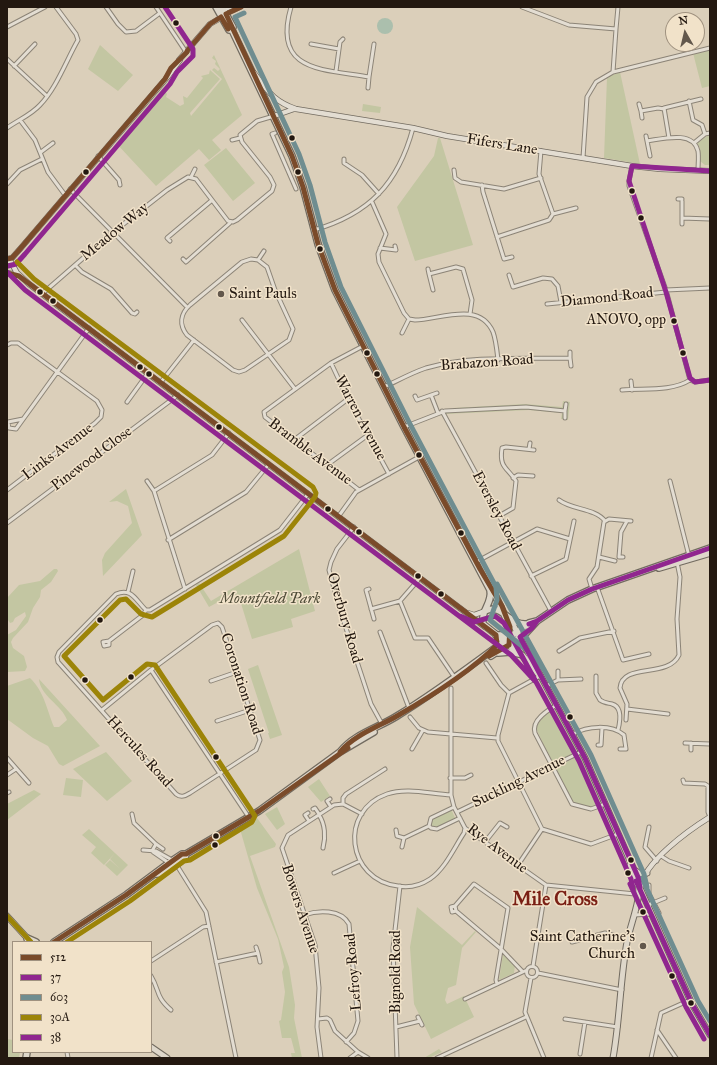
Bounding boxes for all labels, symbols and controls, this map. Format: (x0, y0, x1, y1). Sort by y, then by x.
north arrow (665, 12, 705, 52)
text: N (678, 14, 689, 28)
unlabelled marker (171, 18, 181, 28)
street label: Fifers Lane (465, 131, 539, 159)
unlabelled marker (287, 133, 297, 143)
unlabelled marker (81, 167, 91, 177)
unlabelled marker (293, 167, 303, 177)
unlabelled marker (627, 186, 637, 196)
street label: Meadow Way (77, 199, 153, 265)
unlabelled marker (636, 213, 646, 223)
unlabelled marker (315, 244, 325, 254)
street label: Diamond Road (560, 284, 654, 312)
place label: Saint Pauls (229, 285, 297, 303)
unlabelled marker (35, 287, 45, 297)
marker: Saint Pauls (216, 289, 226, 299)
unlabelled marker (48, 296, 58, 306)
place label: ANOVO, opp (587, 313, 666, 329)
marker: ANOVO, opp (669, 316, 679, 326)
unlabelled marker (362, 348, 372, 358)
unlabelled marker (678, 348, 688, 358)
street label: Brabazon Road (440, 351, 534, 375)
unlabelled marker (135, 362, 145, 372)
unlabelled marker (144, 369, 154, 379)
unlabelled marker (372, 369, 382, 379)
street label: Warren Avenue (330, 372, 390, 464)
street label: Bramble Avenue (265, 415, 355, 489)
street label: Links Avenue (19, 420, 97, 484)
unlabelled marker (214, 422, 224, 432)
street label: Pinewood Close (48, 423, 136, 495)
unlabelled marker (414, 450, 424, 460)
street label: Eversley Road (468, 468, 524, 554)
unlabelled marker (323, 504, 333, 514)
unlabelled marker (354, 527, 364, 537)
unlabelled marker (456, 528, 466, 538)
street label: Overbury Road (322, 571, 366, 665)
unlabelled marker (413, 571, 423, 581)
unlabelled marker (436, 589, 446, 599)
park label: Mountfield Park (220, 590, 320, 608)
unlabelled marker (95, 615, 105, 625)
street label: Coronation Road (216, 631, 266, 737)
unlabelled marker (126, 672, 136, 682)
unlabelled marker (80, 675, 90, 685)
unlabelled marker (565, 712, 575, 722)
street label: Hercules Road (102, 713, 176, 791)
unlabelled marker (211, 752, 221, 762)
street label: Suckling Avenue (469, 752, 569, 812)
street label: Rye Avenue (463, 820, 531, 878)
unlabelled marker (211, 831, 221, 841)
unlabelled marker (210, 840, 220, 850)
unlabelled marker (626, 855, 636, 865)
street label: Bowers Avenue (277, 862, 323, 956)
unlabelled marker (623, 868, 633, 878)
district label: Mile Cross (512, 889, 598, 911)
unlabelled marker (638, 907, 648, 917)
place label: Saint Catherine's Church (530, 928, 635, 963)
street label: Bignold Road (387, 930, 405, 1014)
street label: Lefroy Road (342, 933, 366, 1011)
legend (12, 941, 152, 1053)
marker: Saint Catherine's Church (638, 941, 648, 951)
text: 512 (50, 950, 66, 964)
text: 37 (50, 970, 61, 984)
unlabelled marker (667, 971, 677, 981)
text: 603 (50, 990, 68, 1004)
unlabelled marker (686, 998, 696, 1008)
text: 30A (50, 1010, 70, 1024)
text: 38 (50, 1030, 61, 1044)

